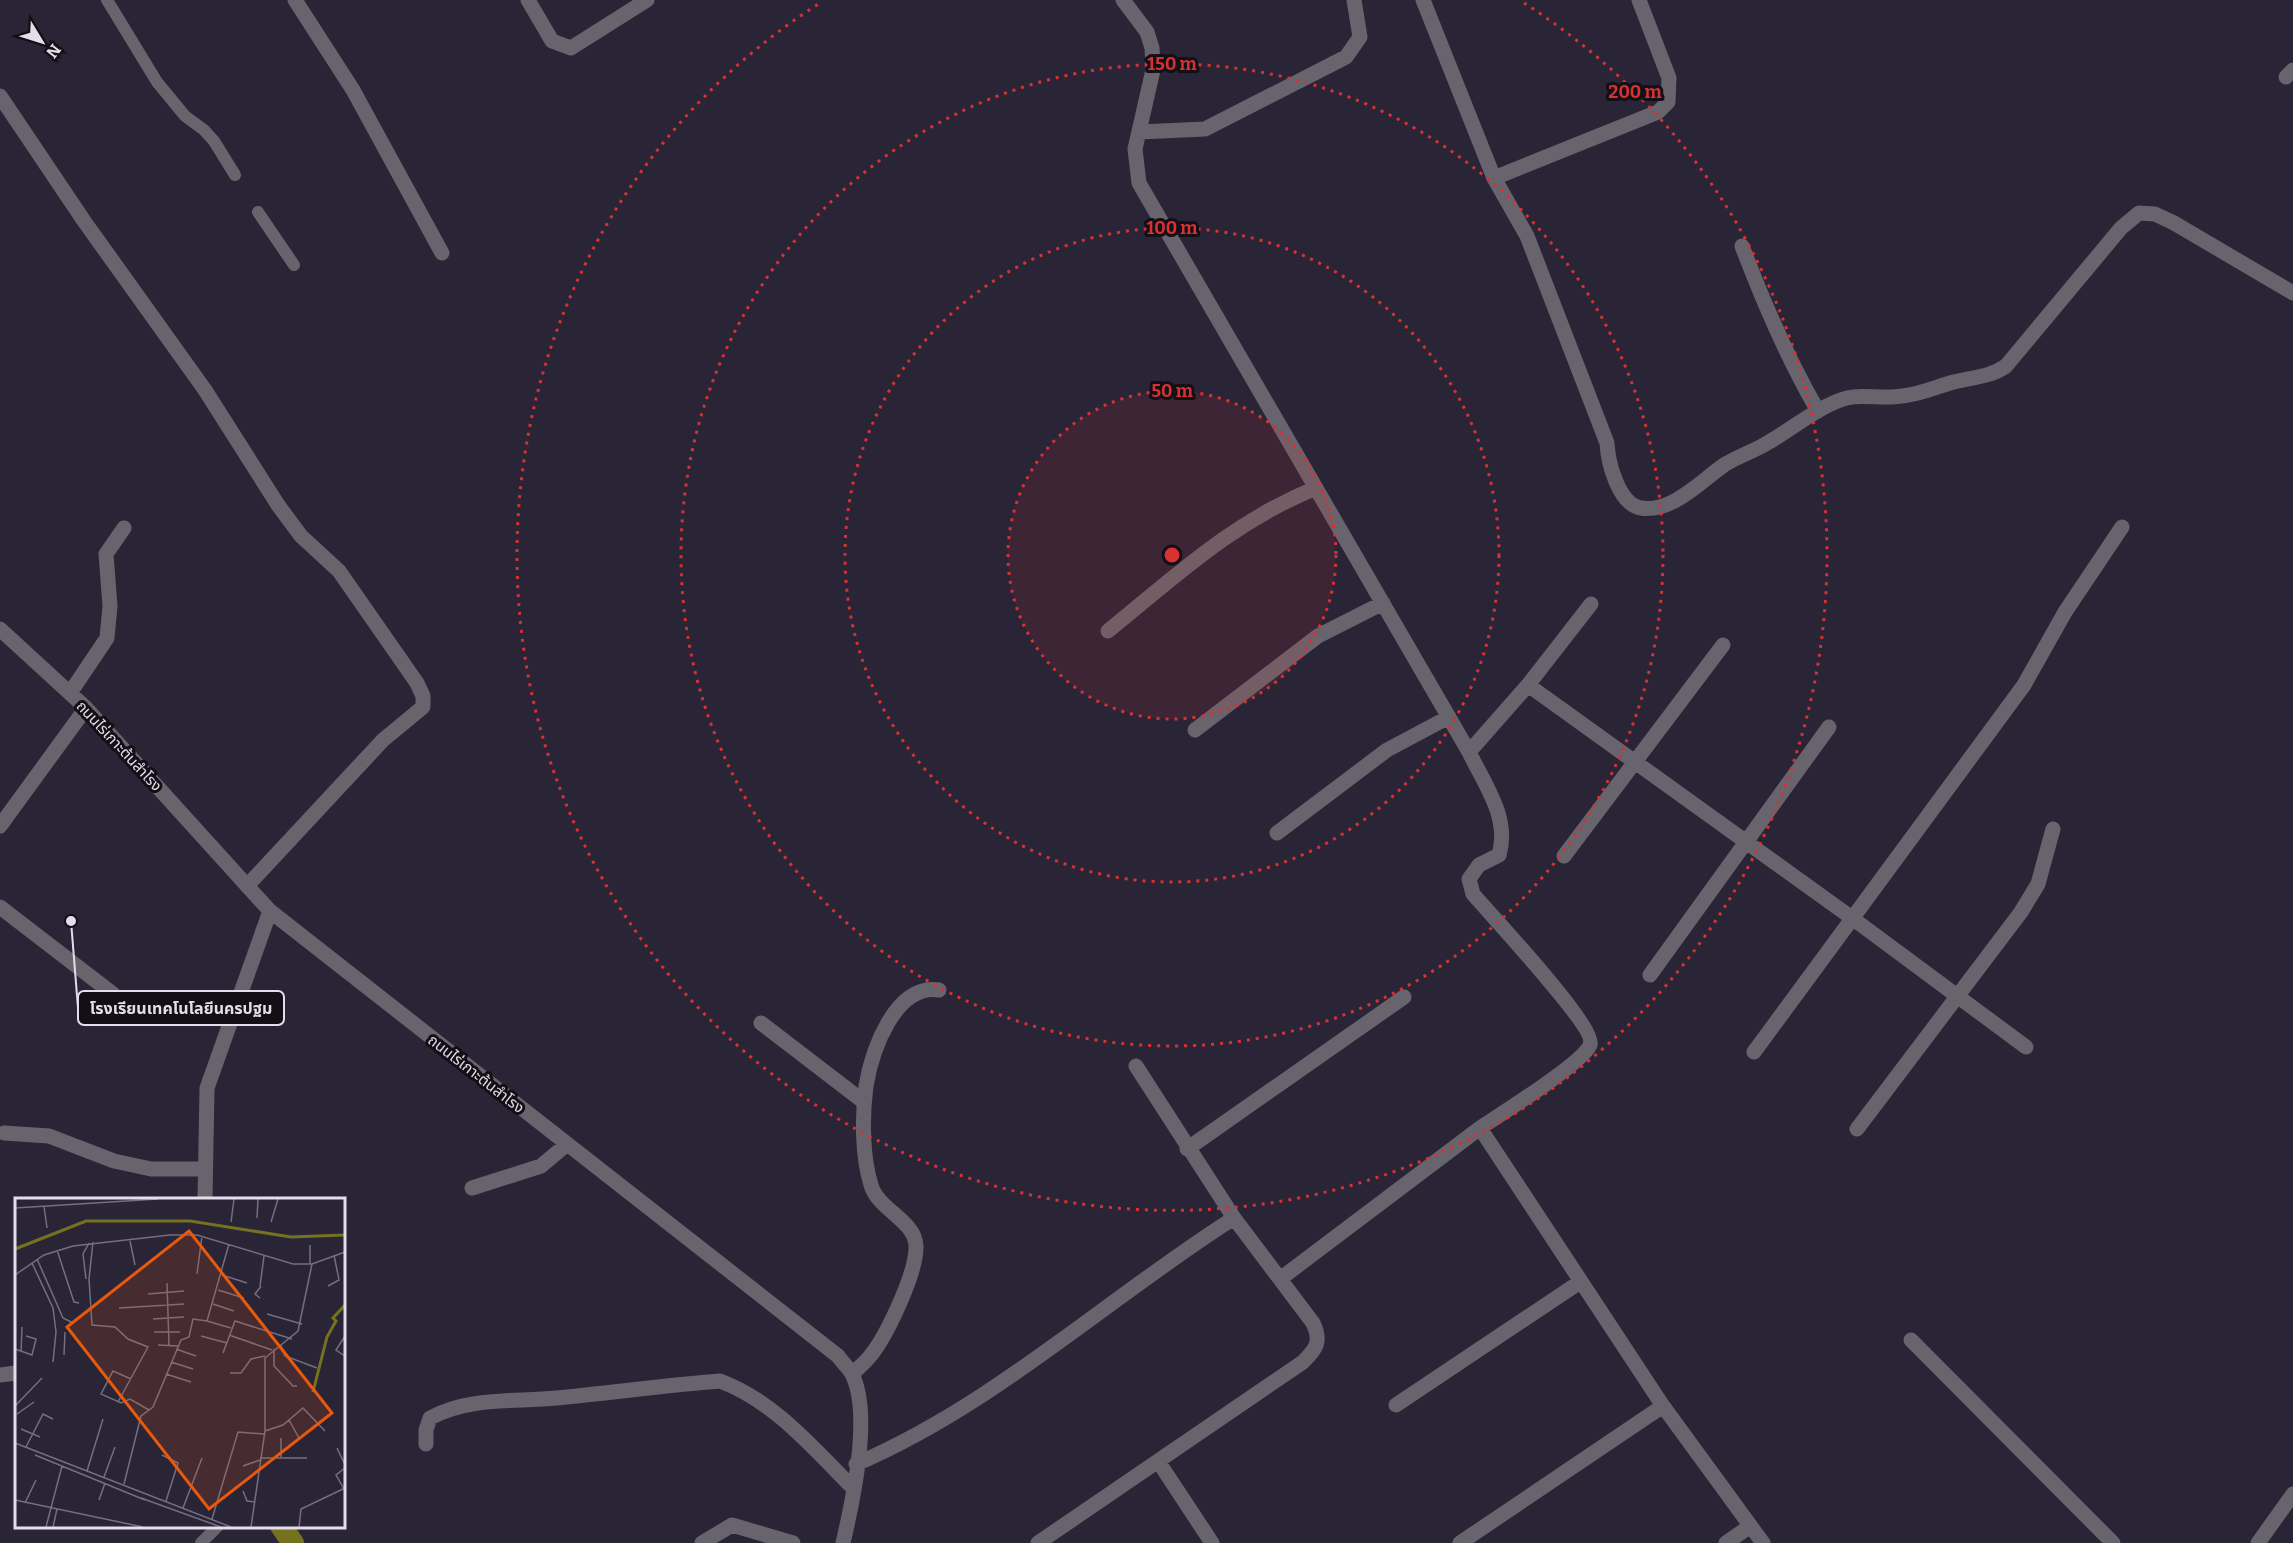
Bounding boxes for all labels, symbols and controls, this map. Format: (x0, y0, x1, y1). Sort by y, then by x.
north arrow (12, 12, 72, 72)
text: N (42, 40, 65, 62)
text: 150 m (1147, 53, 1197, 75)
text: 200 m (1608, 81, 1662, 103)
text: 100 m (1146, 217, 1198, 239)
text: 50 m (1151, 380, 1193, 402)
centre of rings (1162, 545, 1182, 565)
street label: ถนนไร่เกาะต้นสำโรง (73, 697, 165, 795)
callout: โรงเรียนเทคโนโลยีนครปฐม (78, 991, 284, 1025)
text: โรงเรียนเทคโนโลยีนครปฐม (90, 999, 272, 1018)
street label: ถนนไร่เกาะต้นสำโรง (424, 1031, 528, 1117)
inset map (15, 1198, 345, 1528)

